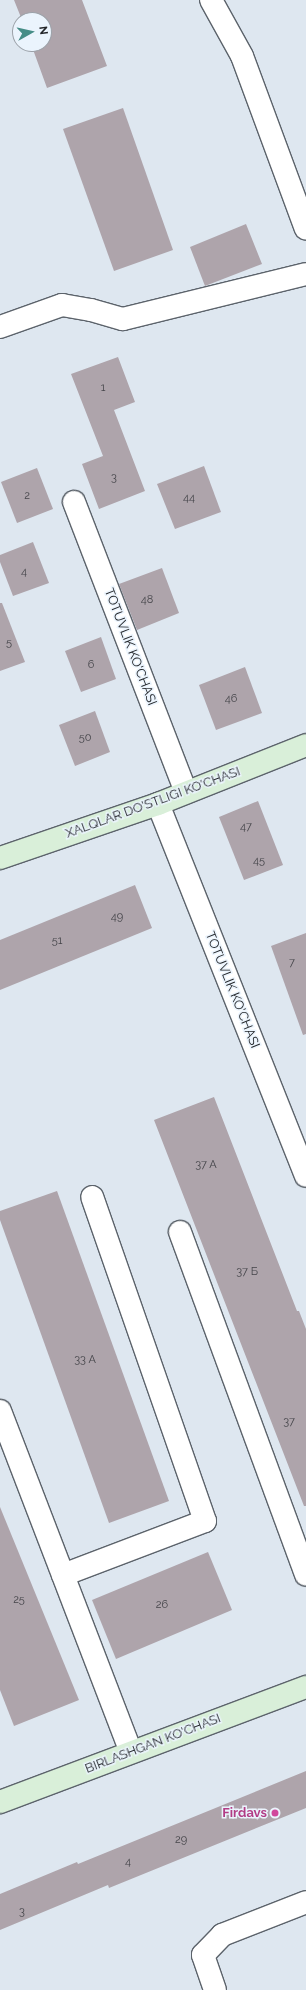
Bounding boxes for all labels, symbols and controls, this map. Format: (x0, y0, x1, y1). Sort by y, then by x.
north arrow (12, 12, 52, 52)
text: N (36, 25, 50, 35)
house number: 1 (101, 381, 105, 395)
house number: 3 (111, 471, 117, 485)
house number: 2 (24, 489, 30, 503)
house number: 44 (183, 491, 195, 505)
house number: 4 (21, 565, 27, 579)
street label: TOTUVLIK KO'CHASI (100, 586, 160, 708)
house number: 48 (141, 593, 153, 607)
house number: 5 (6, 636, 12, 650)
house number: 6 (88, 658, 94, 672)
house number: 46 (225, 692, 237, 706)
house number: 50 (79, 731, 91, 745)
street label: XALQLAR DO'STLIGI KO'CHASI (64, 764, 242, 842)
house number: 47 (240, 820, 252, 834)
house number: 45 (253, 854, 265, 868)
house number: 49 (111, 910, 123, 924)
street label: TOTUVLIK KO'CHASI (201, 929, 263, 1051)
house number: 51 (52, 934, 62, 948)
house number: 7 (289, 956, 295, 970)
house number: 37 А (195, 1158, 217, 1172)
house number: 37 Б (236, 1265, 258, 1279)
house number: 33 А (74, 1353, 96, 1367)
house number: 37 (283, 1415, 295, 1429)
house number: 25 (13, 1593, 25, 1607)
house number: 26 (156, 1598, 168, 1612)
street label: BIRLASHGAN KO'CHASI (83, 1711, 223, 1777)
place label: Firdavs (222, 1805, 267, 1821)
marker: Firdavs (270, 1808, 280, 1818)
house number: 29 (175, 1833, 187, 1847)
house number: 4 (125, 1855, 131, 1869)
house number: 3 (19, 1905, 25, 1919)

